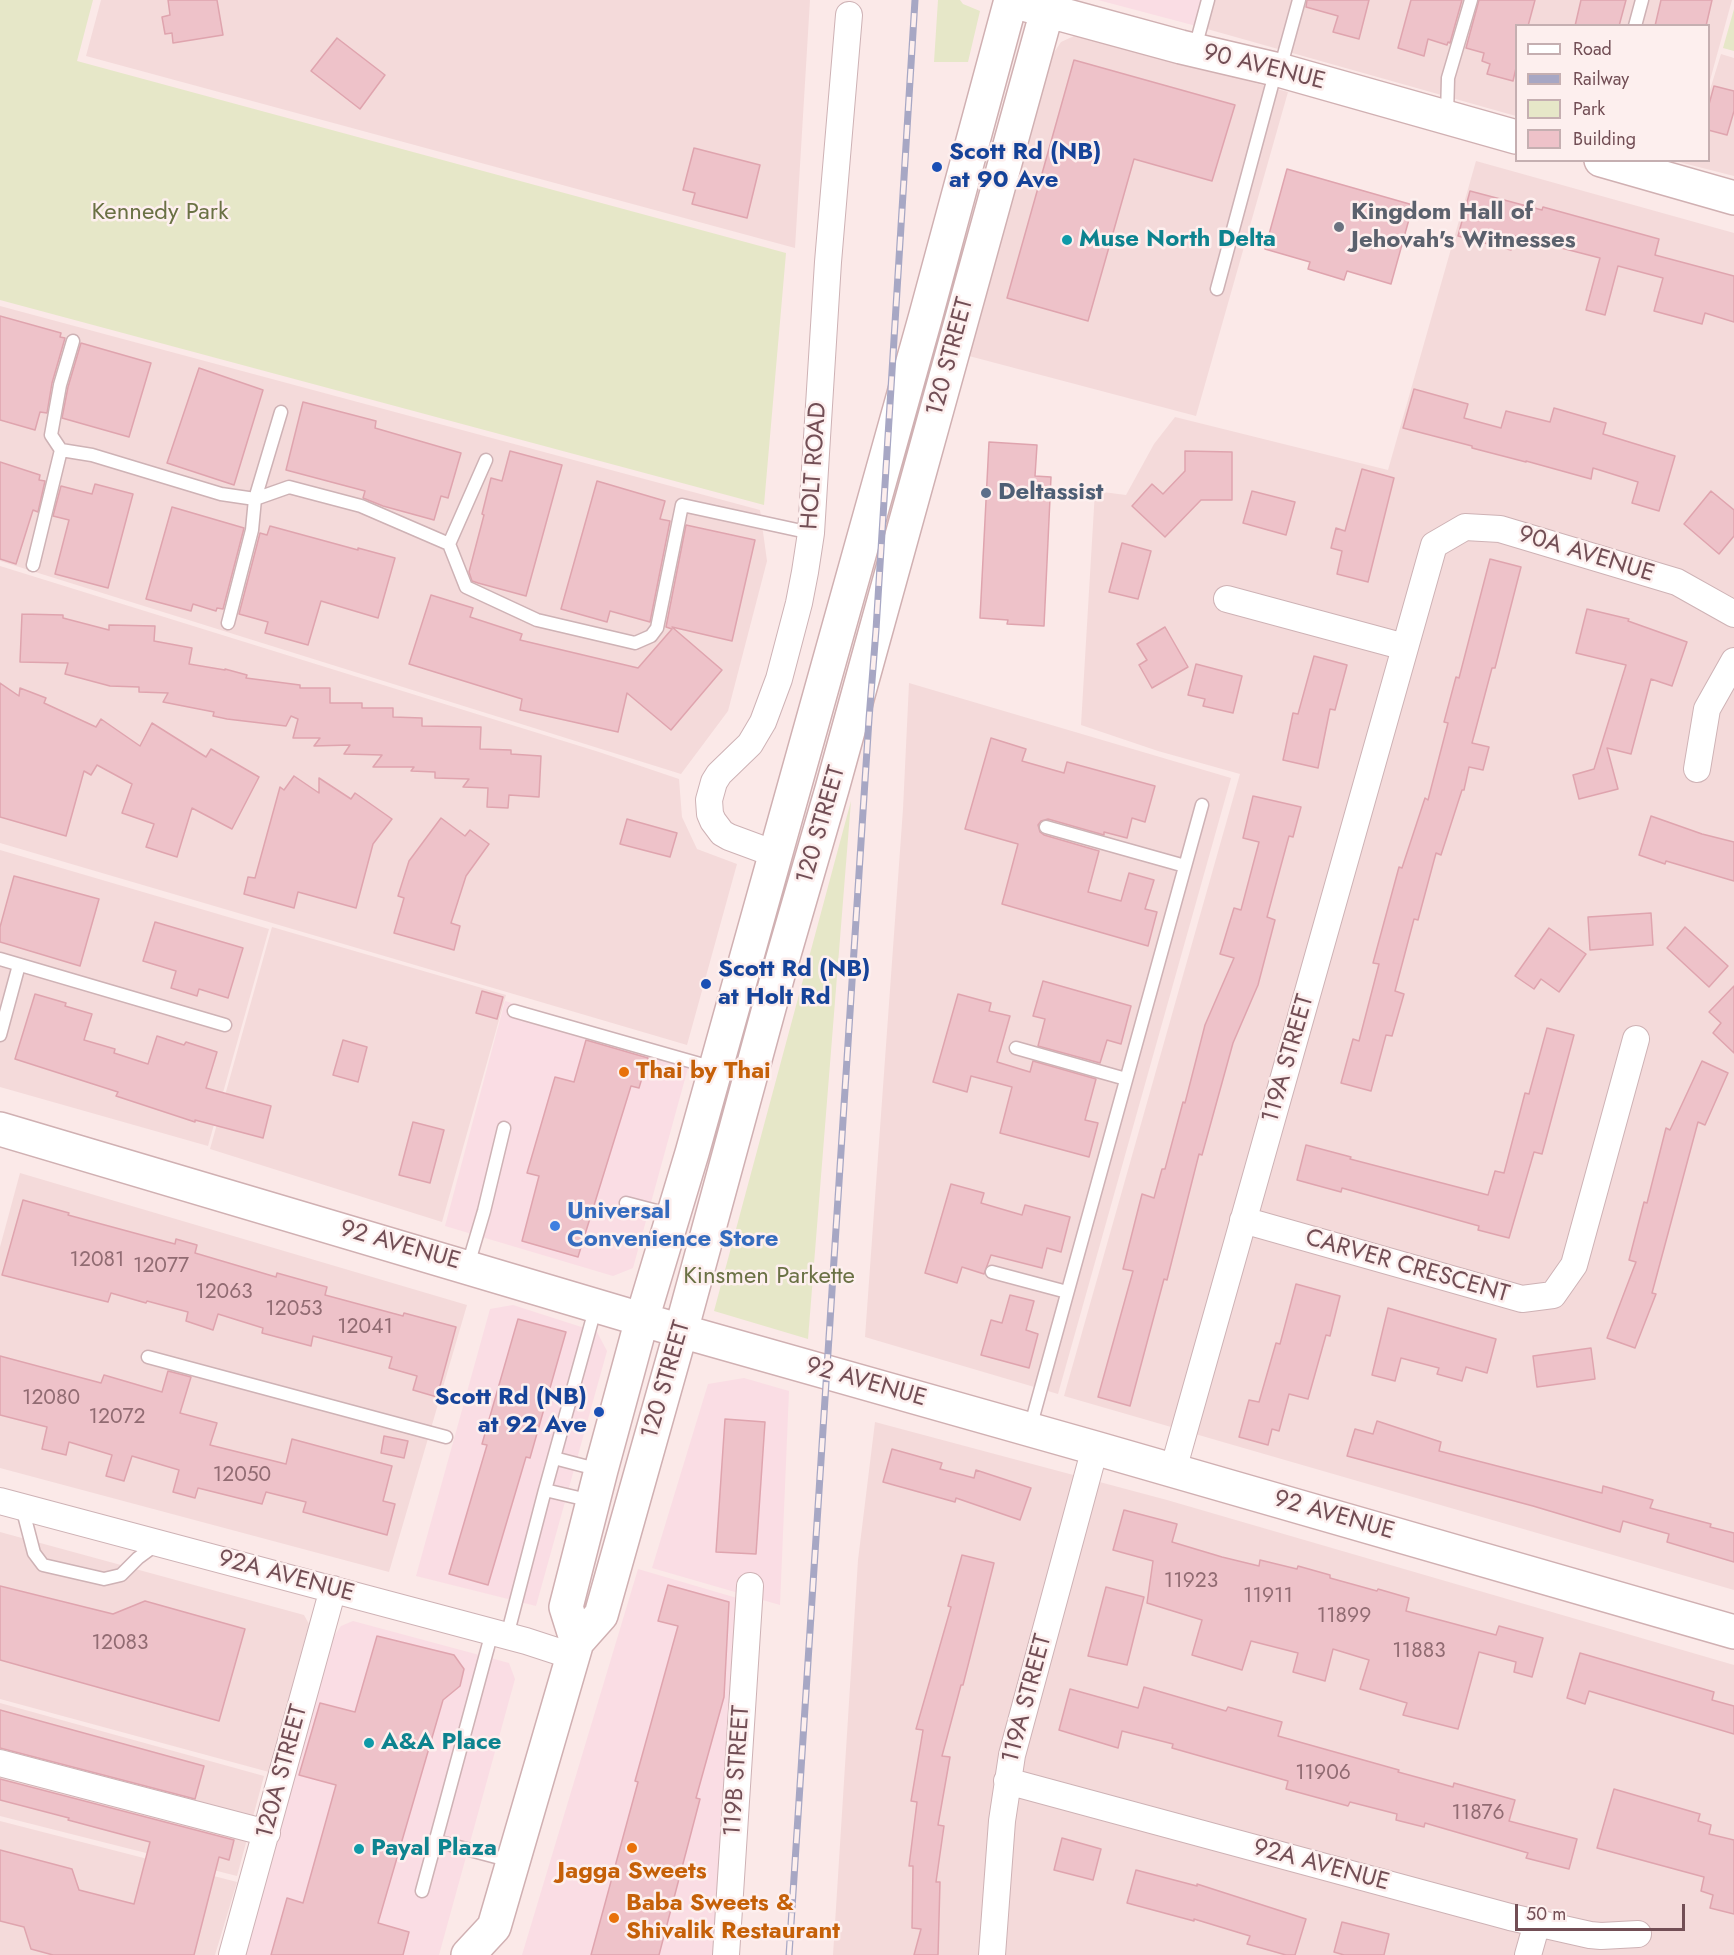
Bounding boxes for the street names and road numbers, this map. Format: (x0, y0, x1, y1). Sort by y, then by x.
street label: 90 AVENUE (1200, 39, 1328, 97)
street label: 120 STREET (921, 295, 981, 419)
street label: HOLT ROAD (796, 401, 834, 531)
street label: 90A AVENUE (1515, 521, 1657, 589)
street label: 120 STREET (791, 763, 853, 887)
street label: 119A STREET (1257, 992, 1321, 1126)
street label: 92 AVENUE (336, 1215, 464, 1277)
street label: CARVER CRESCENT (1302, 1224, 1512, 1310)
street label: 120 STREET (636, 1318, 698, 1442)
street label: 92 AVENUE (802, 1352, 930, 1414)
street label: 92 AVENUE (1270, 1485, 1398, 1547)
street label: 92A AVENUE (215, 1545, 357, 1609)
street label: 119A STREET (997, 1631, 1059, 1767)
street label: 120A STREET (251, 1702, 315, 1842)
street label: 119B STREET (719, 1704, 757, 1838)
street label: 92A AVENUE (1250, 1834, 1392, 1898)

